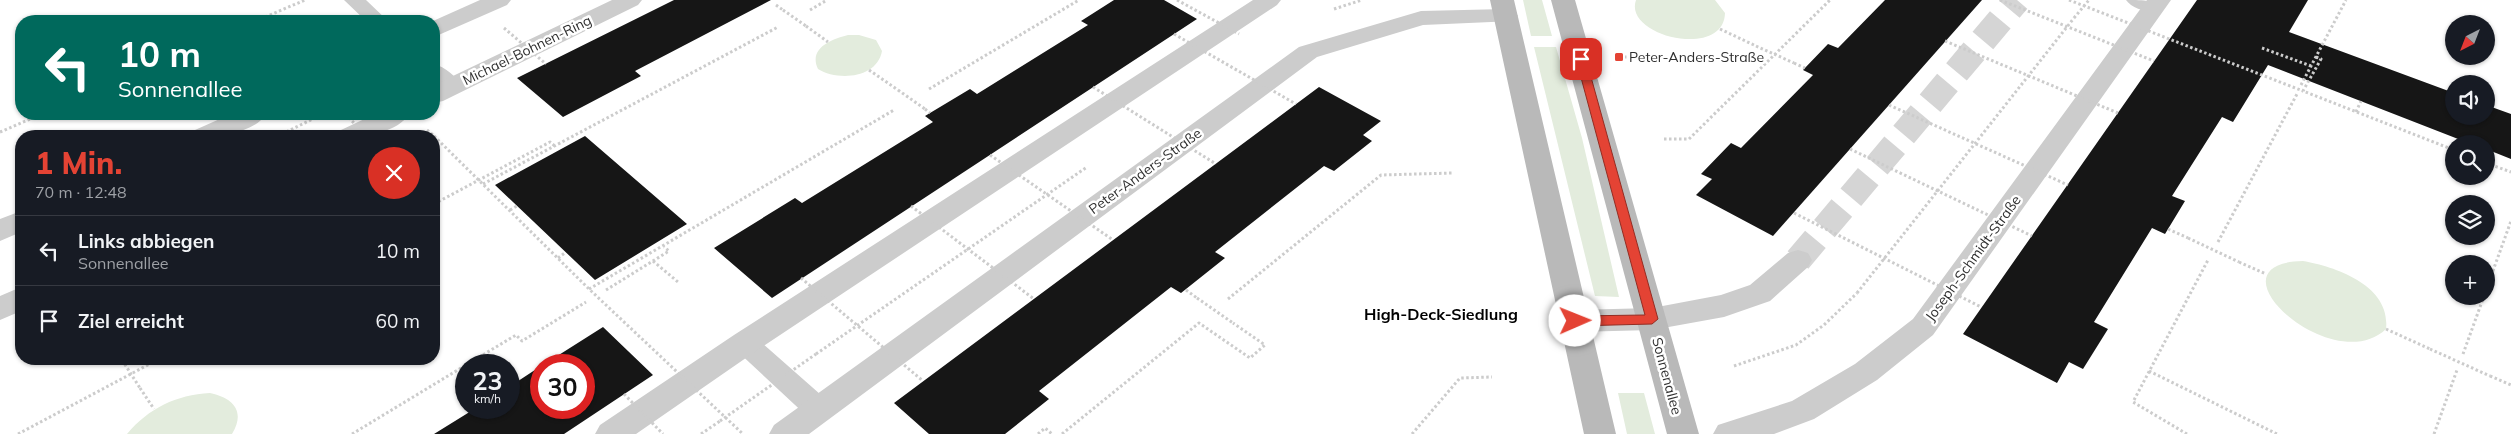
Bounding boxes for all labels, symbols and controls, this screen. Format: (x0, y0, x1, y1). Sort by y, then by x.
street label: Michael-Bohnen-Ring (460, 11, 594, 89)
north arrow (2445, 15, 2495, 65)
map controls (2445, 15, 2495, 305)
text: 10 m (118, 32, 201, 76)
icon: left (35, 35, 100, 100)
pin (1560, 38, 1602, 80)
icon: arrive (1567, 45, 1595, 73)
place label: Peter-Anders-Straße (1629, 48, 1764, 66)
marker: Peter-Anders-Straße (1613, 51, 1625, 63)
text: Sonnenallee (118, 75, 243, 103)
button: sound (2445, 75, 2495, 125)
street label: Peter-Anders-Straße (1085, 124, 1205, 218)
button: search (2445, 135, 2495, 185)
text: 1 Min. (35, 144, 122, 182)
button: close (368, 147, 420, 199)
text: 70 m · 12:48 (35, 182, 127, 202)
street label: Joseph-Schmidt-Straße (1921, 191, 2025, 325)
button: layers (2445, 195, 2495, 245)
text: Links abbiegen (78, 229, 215, 253)
icon: left (35, 237, 63, 265)
text: 10 m (376, 239, 420, 263)
text: Sonnenallee (78, 253, 169, 273)
button: + (2445, 255, 2495, 305)
position arrow (1548, 294, 1600, 346)
district label: High-Deck-Siedlung (1364, 304, 1518, 324)
icon: arrive (35, 307, 63, 335)
text: Ziel erreicht (78, 309, 184, 333)
text: 60 m (376, 309, 420, 333)
street label: Sonnenallee (1648, 335, 1686, 417)
speed limit sign: 30 (530, 354, 595, 419)
text: 23 (472, 365, 503, 396)
text: km/h (474, 391, 501, 406)

